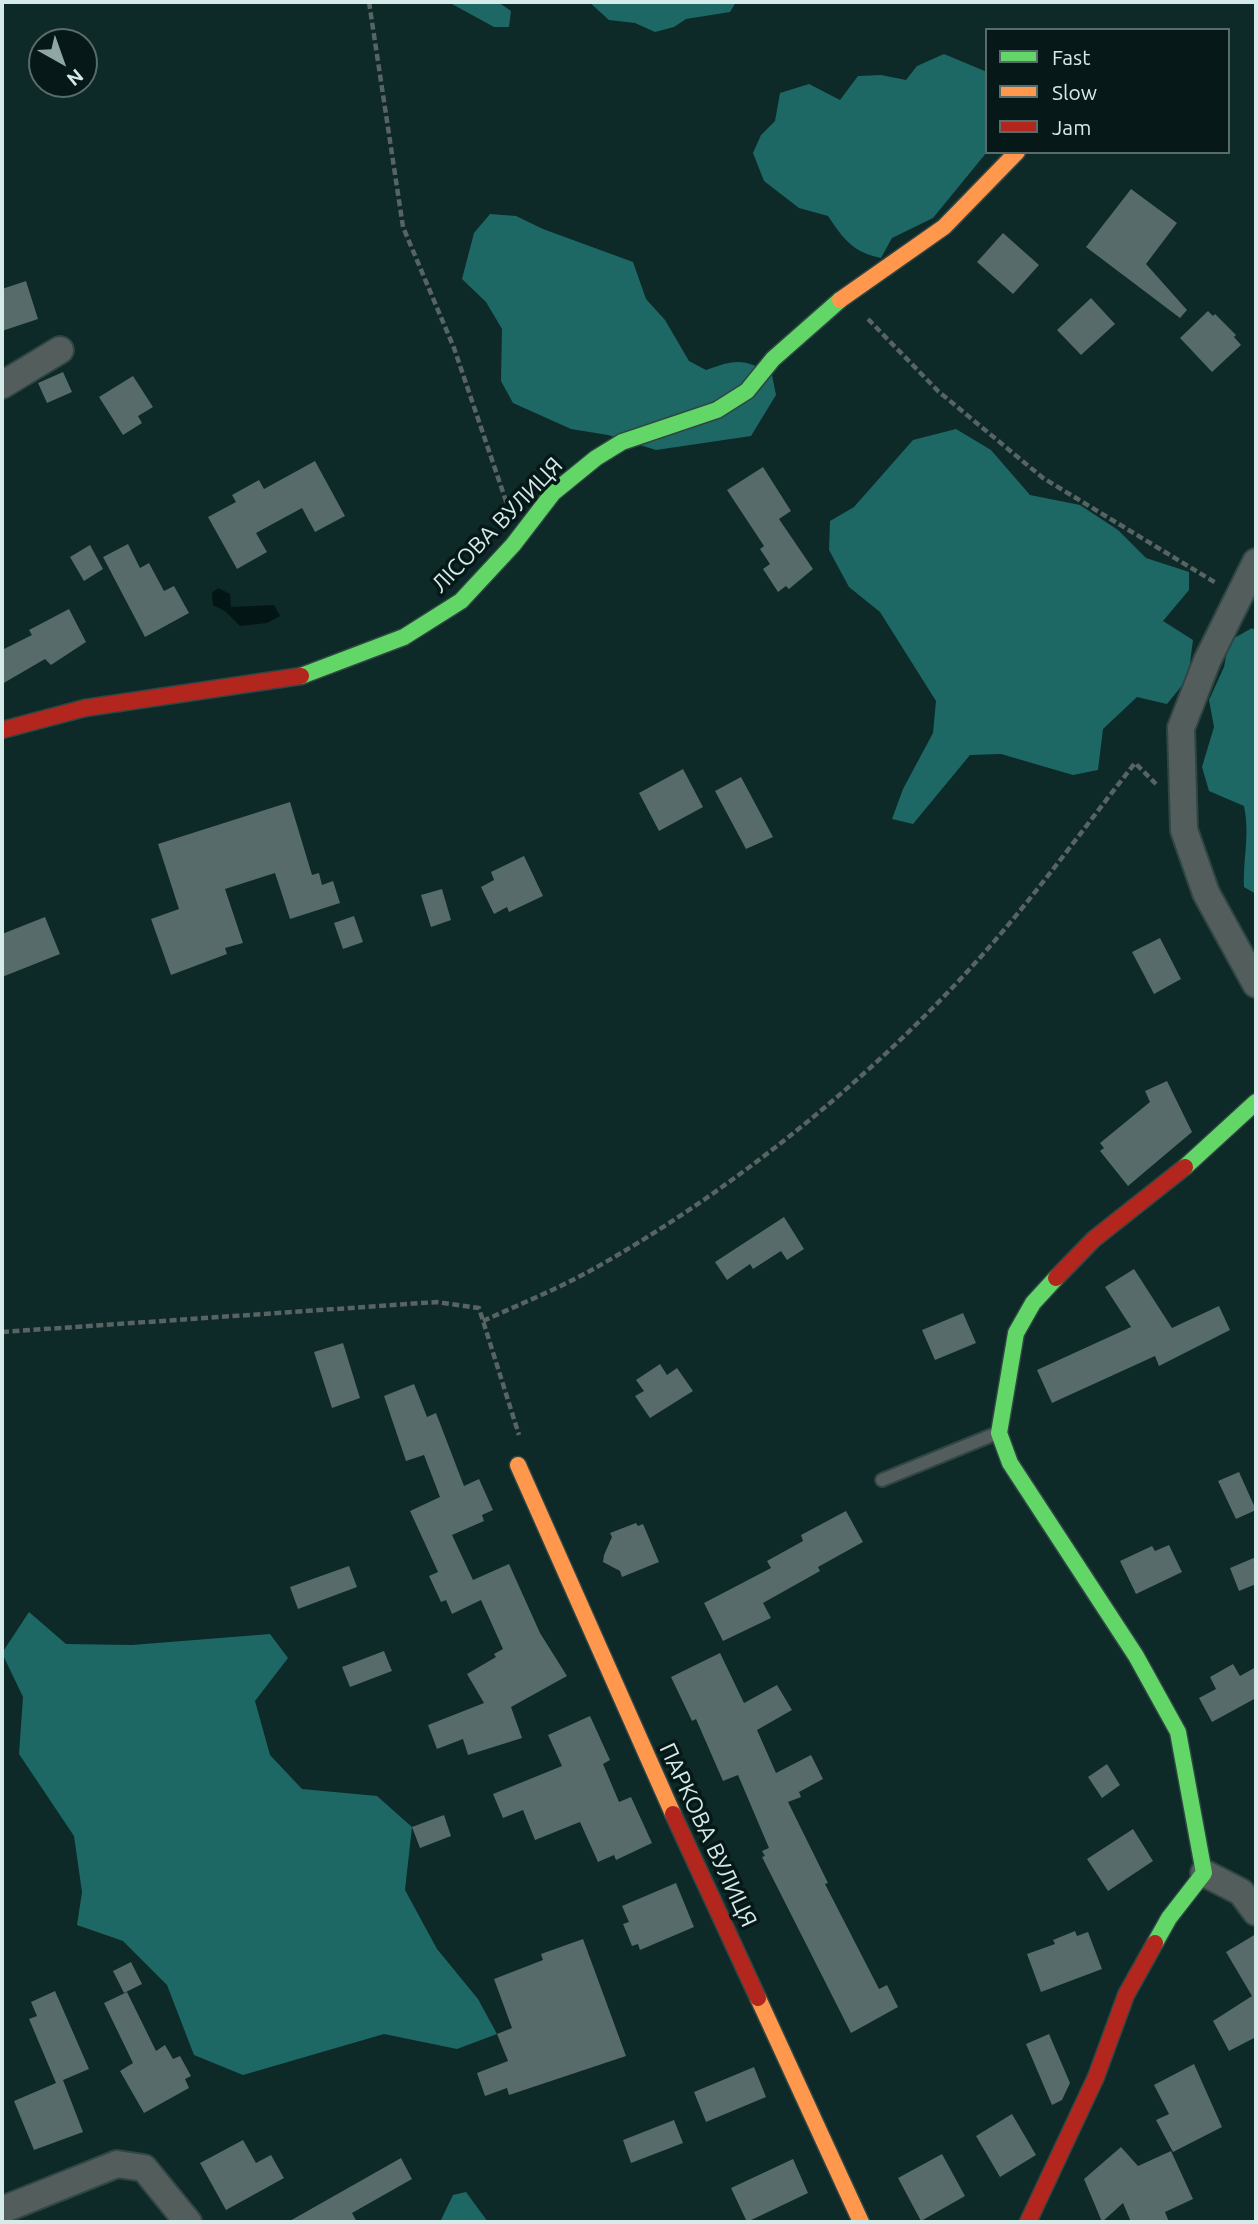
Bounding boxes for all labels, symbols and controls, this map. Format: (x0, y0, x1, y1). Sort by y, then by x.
north arrow (28, 28, 98, 98)
legend (985, 28, 1230, 154)
text: Fast (1052, 45, 1090, 69)
text: N (63, 65, 88, 91)
text: Slow (1052, 80, 1097, 104)
text: Jam (1052, 115, 1091, 139)
street label: ЛІСОВА ВУЛИЦЯ (425, 452, 569, 598)
street label: ПАРКОВА ВУЛИЦЯ (653, 1739, 763, 1931)

